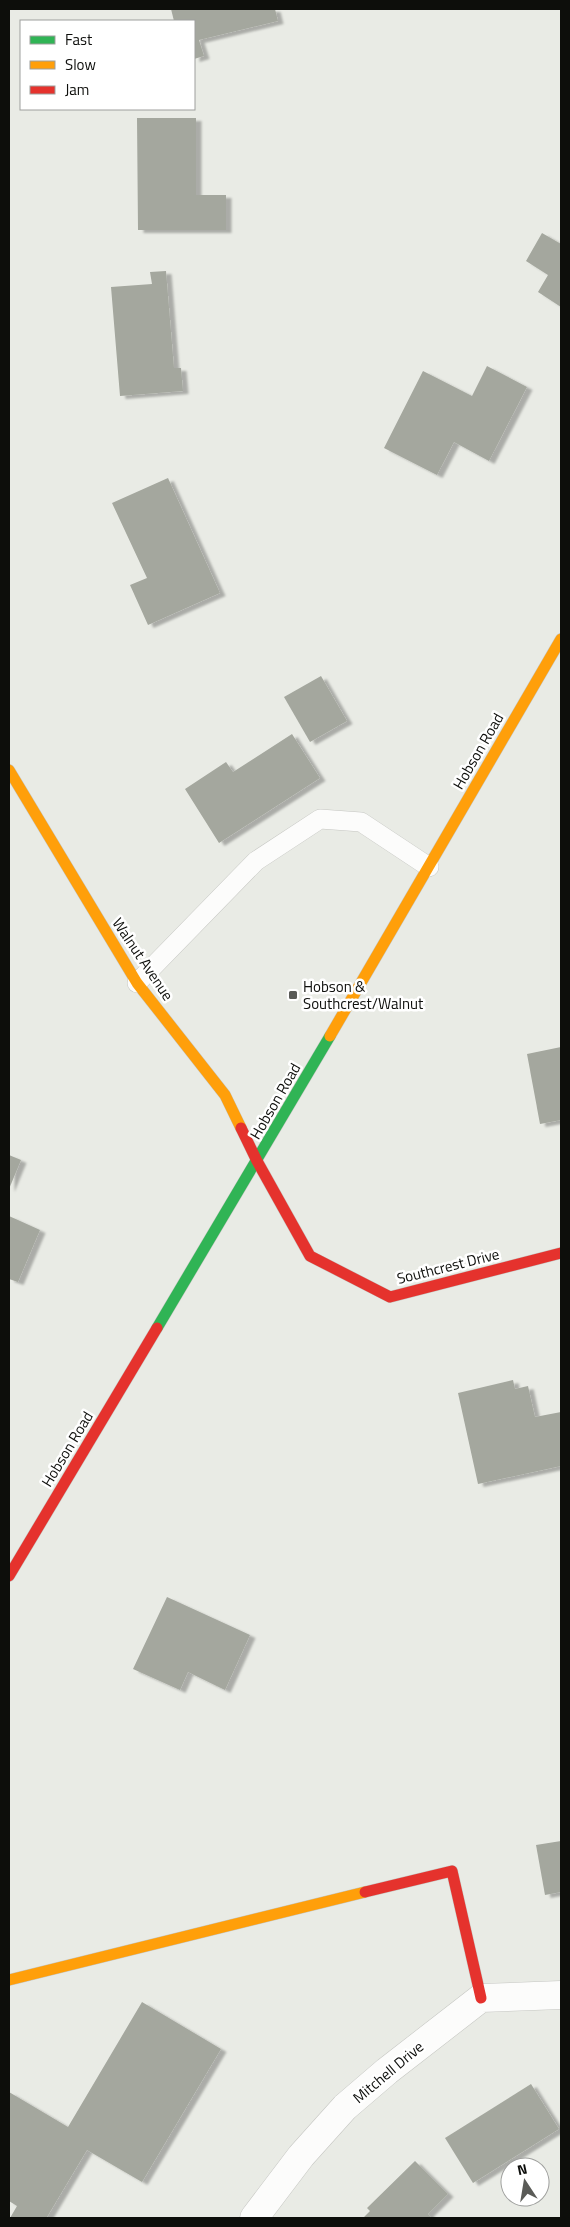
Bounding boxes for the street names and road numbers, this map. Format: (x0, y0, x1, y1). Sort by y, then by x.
street label: Hobson Road (447, 709, 509, 793)
street label: Walnut Avenue (107, 913, 179, 1005)
street label: Hobson Road (244, 1059, 306, 1143)
street label: Southcrest Drive (394, 1242, 502, 1290)
street label: Hobson Road (35, 1407, 99, 1491)
street label: Mitchell Drive (348, 2035, 428, 2109)

